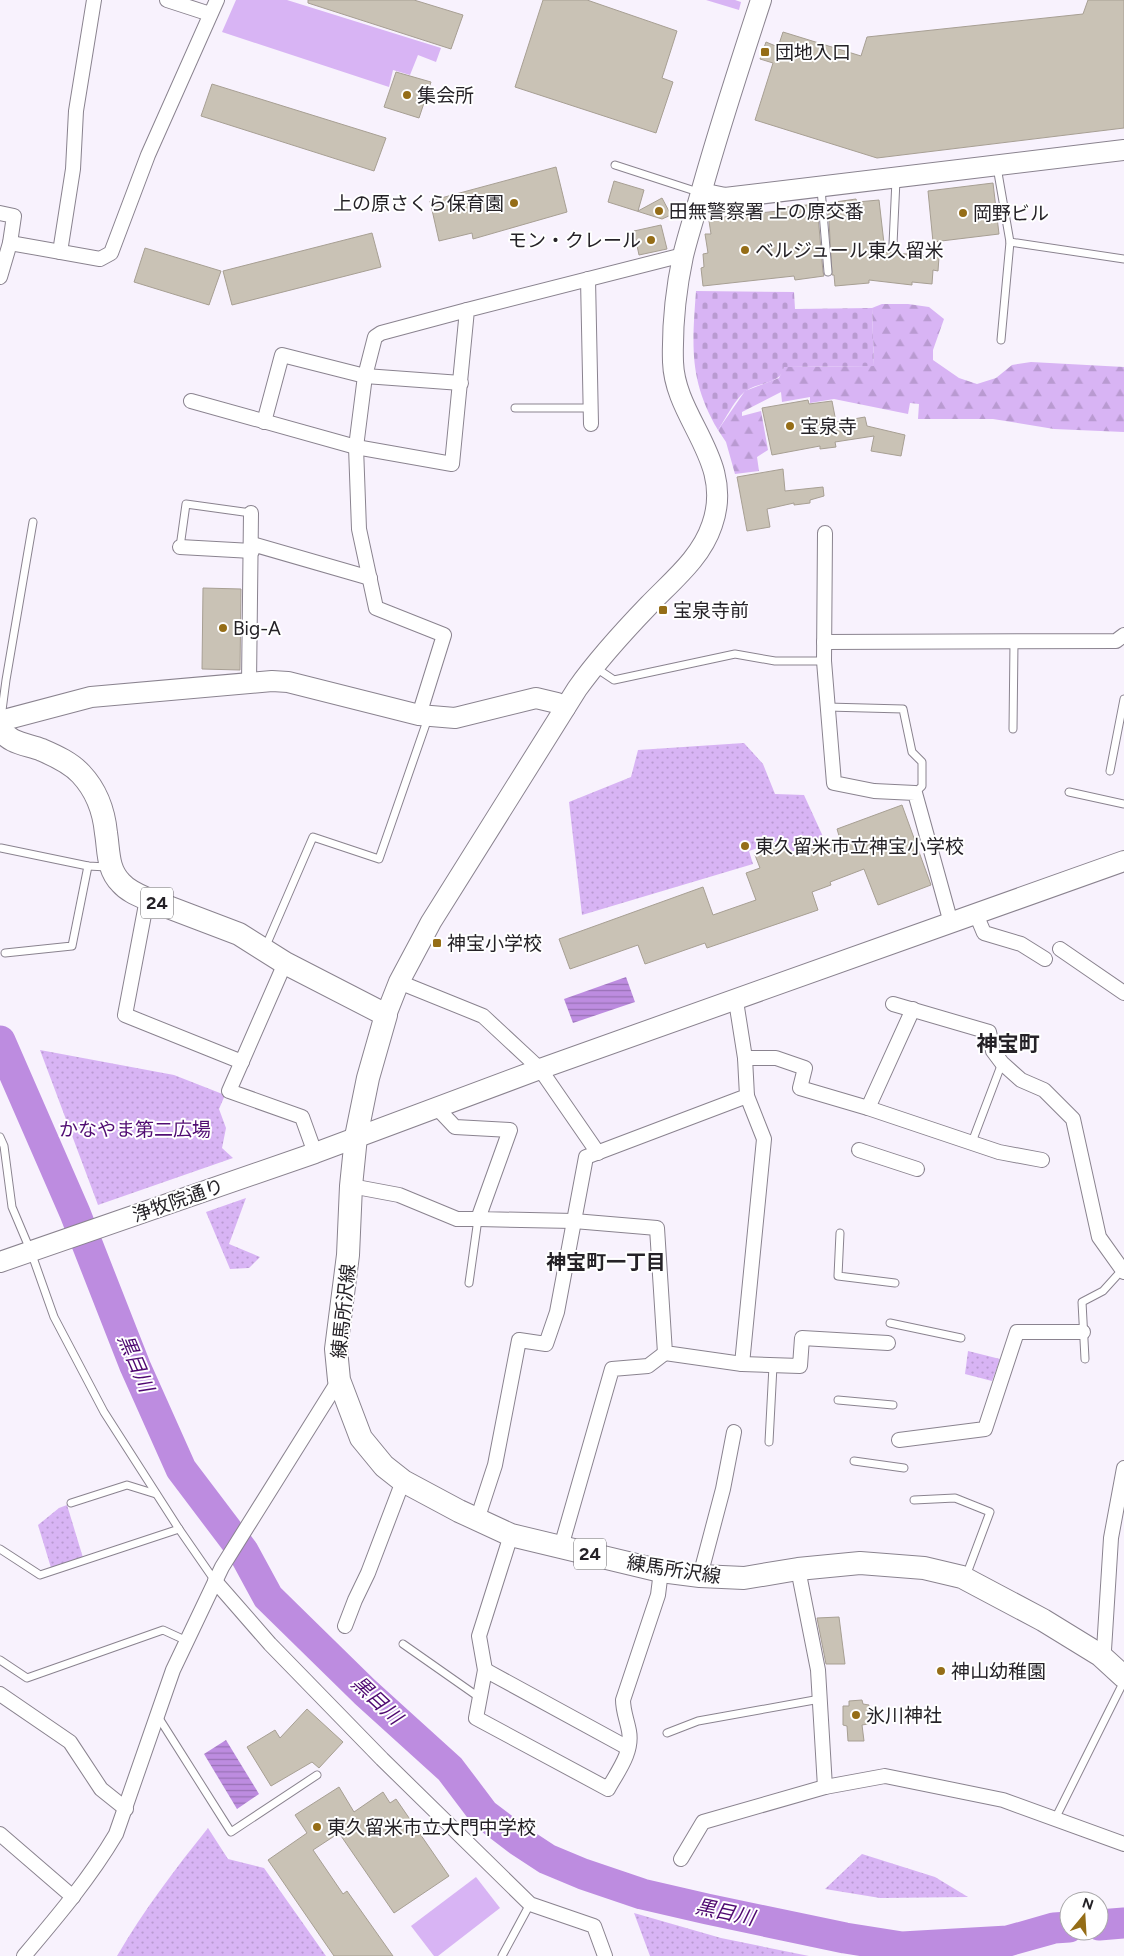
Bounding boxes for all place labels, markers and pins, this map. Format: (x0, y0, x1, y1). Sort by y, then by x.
place label: 団地入口 (775, 41, 851, 64)
marker: 団地入口 (759, 46, 771, 58)
place label: 集会所 (417, 84, 474, 107)
marker: 集会所 (401, 89, 413, 101)
place label: 上の原さくら保育園 (333, 192, 504, 215)
marker: 上の原さくら保育園 (508, 197, 520, 209)
place label: 田無警察署 上の原交番 (669, 200, 864, 223)
place label: 岡野ビル (973, 202, 1049, 225)
marker: 田無警察署 上の原交番 (653, 205, 665, 217)
marker: 岡野ビル (957, 207, 969, 219)
place label: モン・クレール (508, 229, 641, 252)
marker: モン・クレール (645, 234, 657, 246)
place label: ベルジュール東久留米 (755, 239, 944, 262)
marker: ベルジュール東久留米 (739, 244, 751, 256)
place label: 宝泉寺 (800, 415, 857, 438)
marker: 宝泉寺 (784, 420, 796, 432)
place label: 宝泉寺前 (673, 599, 749, 622)
marker: 宝泉寺前 (657, 604, 669, 616)
place label: Big-A (233, 617, 281, 640)
marker: Big-A (217, 622, 229, 634)
place label: 東久留米市立神宝小学校 (755, 835, 964, 858)
marker: 東久留米市立神宝小学校 (739, 840, 751, 852)
place label: 神宝小学校 (447, 932, 542, 955)
marker: 神宝小学校 (431, 937, 443, 949)
place label: 神山幼稚園 (951, 1660, 1046, 1683)
marker: 神山幼稚園 (935, 1665, 947, 1677)
place label: 氷川神社 (866, 1704, 942, 1727)
marker: 氷川神社 (850, 1709, 862, 1721)
place label: 東久留米市立大門中学校 (327, 1816, 536, 1839)
marker: 東久留米市立大門中学校 (311, 1821, 323, 1833)

